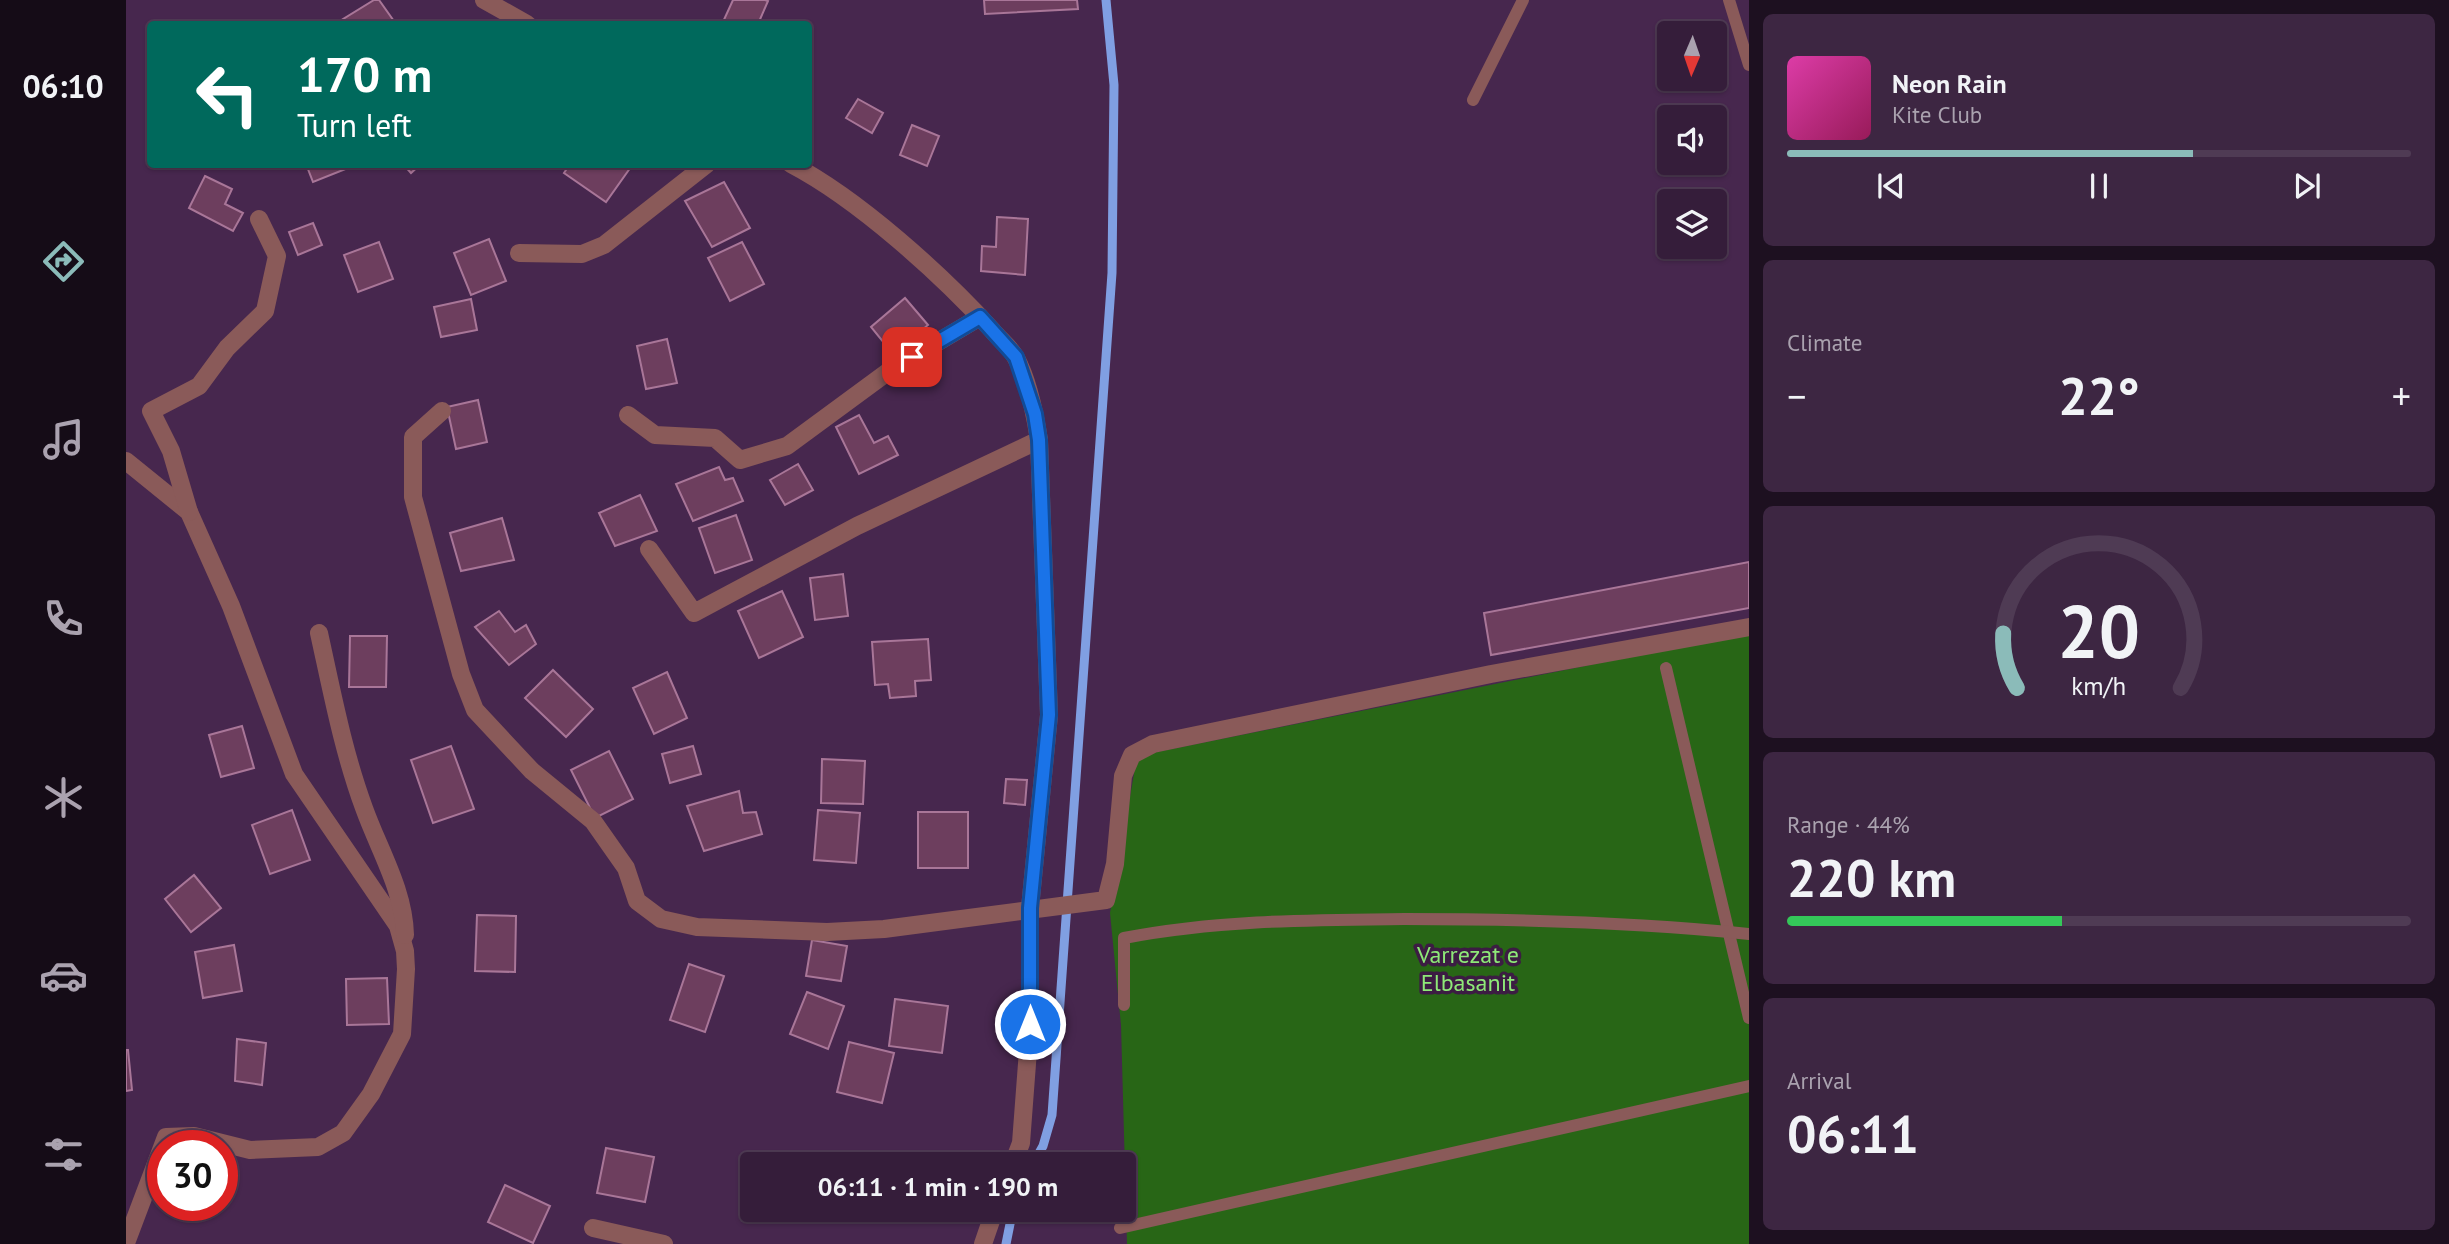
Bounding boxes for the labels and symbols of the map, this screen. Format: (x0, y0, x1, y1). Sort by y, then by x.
north arrow (1657, 21, 1727, 91)
pin (882, 327, 942, 387)
park label: Varrezat e Elbasanit (1416, 939, 1519, 998)
position arrow (993, 987, 1067, 1061)
speed limit sign: 30 (147, 1130, 238, 1221)

